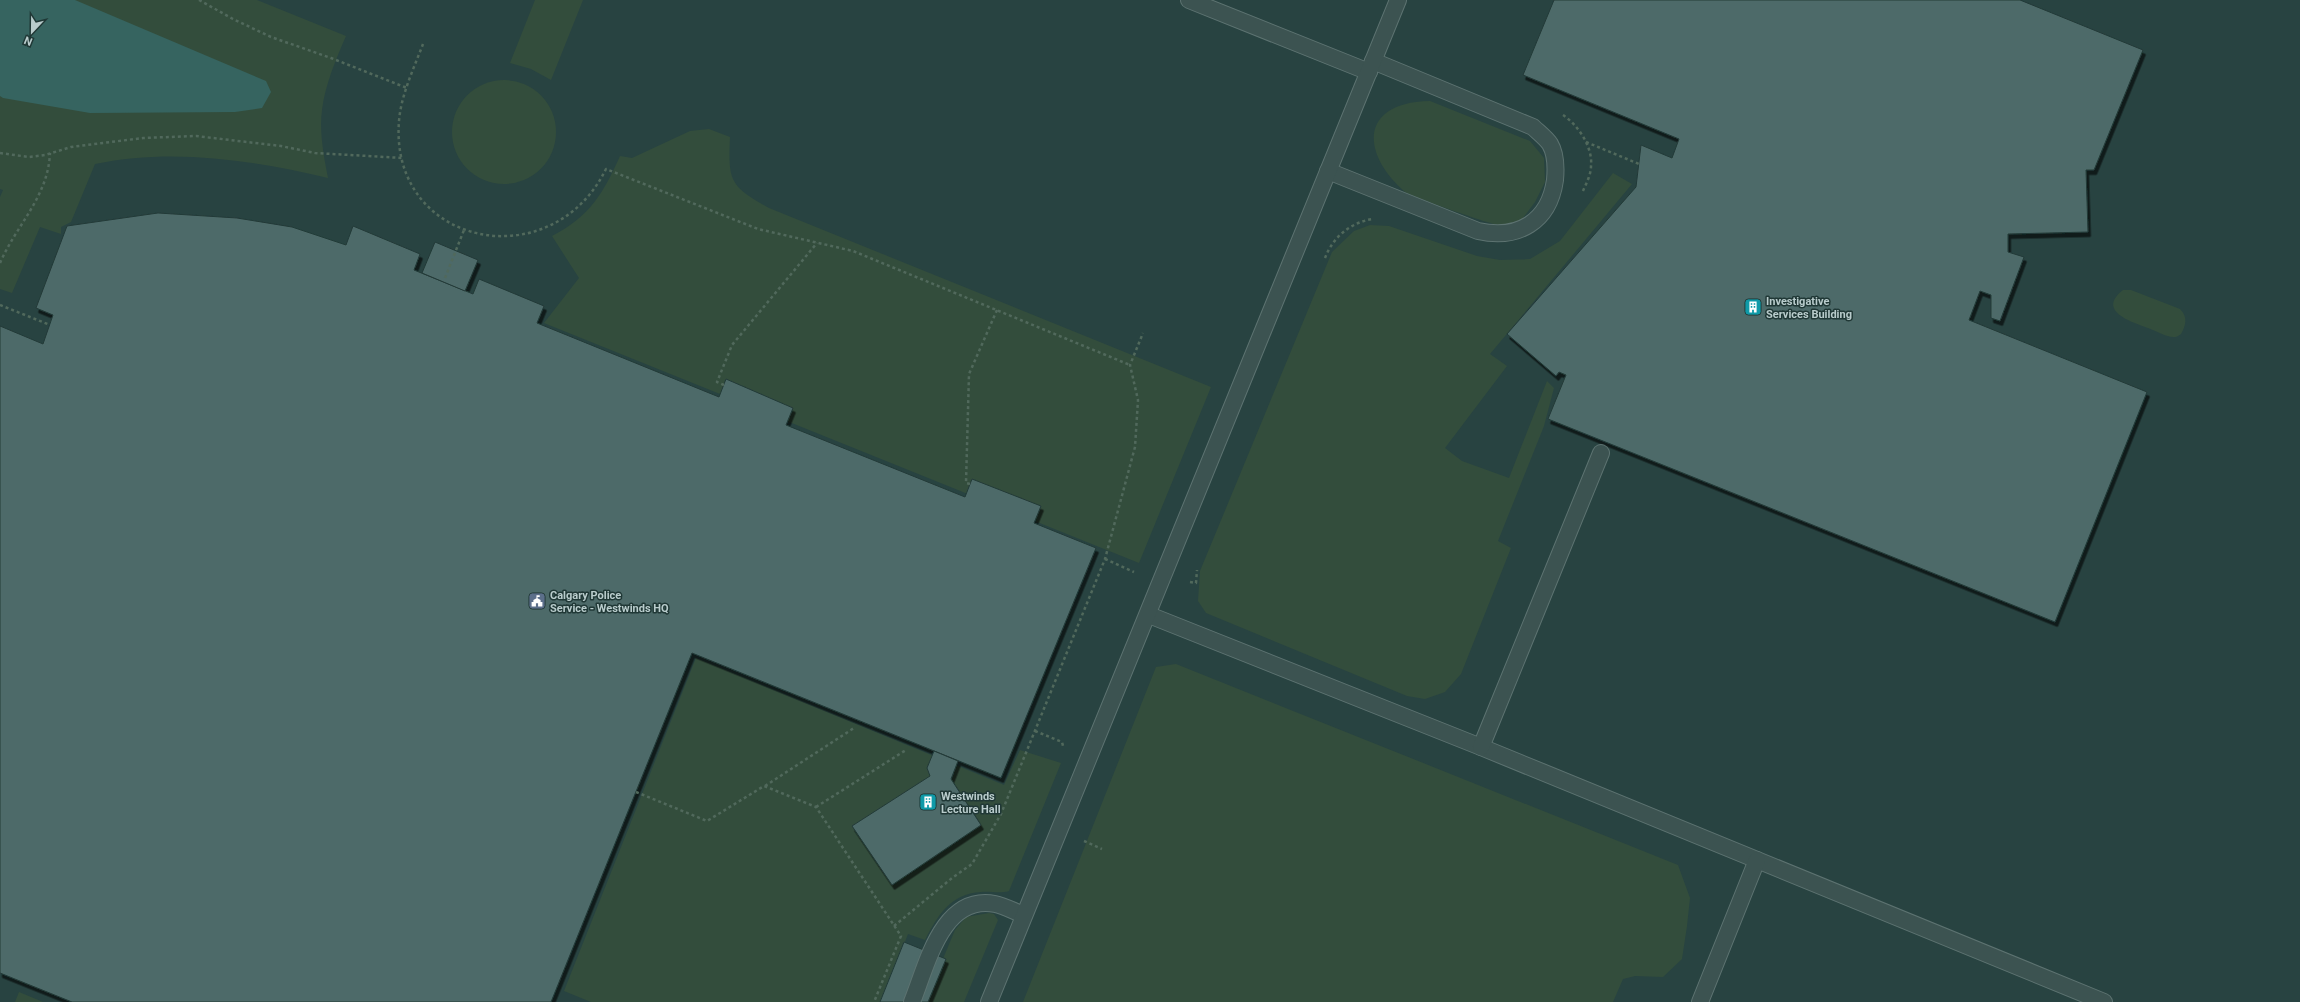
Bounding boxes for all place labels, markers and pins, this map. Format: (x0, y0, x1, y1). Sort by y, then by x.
place label: Investigative Services Building (1766, 295, 1852, 321)
building icon: Investigative Services Building (1743, 297, 1763, 317)
place label: Calgary Police Service - Westwinds HQ (550, 589, 669, 615)
public building icon: Calgary Police Service - Westwinds HQ (527, 591, 547, 611)
place label: Westwinds Lecture Hall (941, 790, 1001, 816)
building icon: Westwinds Lecture Hall (918, 792, 938, 812)

